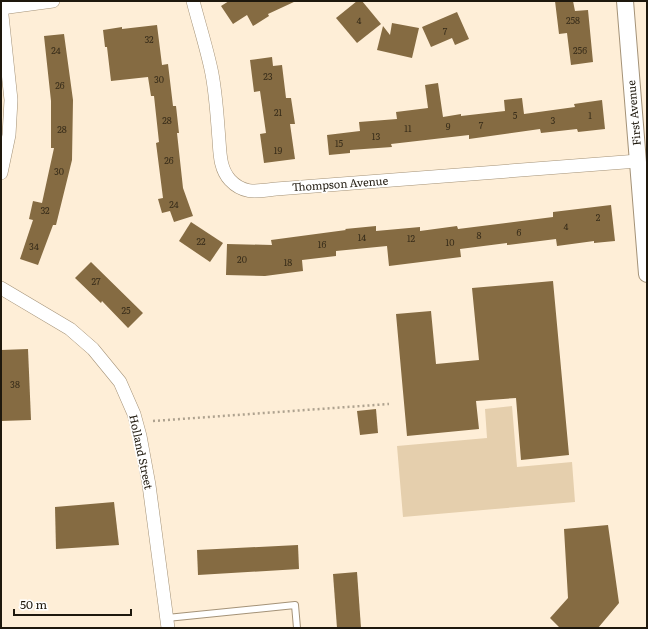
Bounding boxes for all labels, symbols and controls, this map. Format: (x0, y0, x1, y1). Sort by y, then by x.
house number: 4 (357, 13, 362, 27)
house number: 258 (566, 13, 580, 27)
house number: 7 (443, 24, 448, 38)
house number: 32 (144, 32, 154, 46)
house number: 24 (51, 43, 61, 57)
house number: 256 (573, 43, 587, 57)
house number: 23 (263, 69, 273, 83)
house number: 30 (154, 72, 164, 86)
house number: 26 (55, 78, 65, 92)
street label: First Avenue (622, 79, 644, 147)
house number: 21 (274, 105, 282, 119)
house number: 5 (513, 108, 518, 122)
house number: 1 (588, 108, 592, 122)
house number: 28 (162, 113, 172, 127)
house number: 3 (551, 113, 556, 127)
house number: 7 (479, 118, 484, 132)
house number: 9 (446, 119, 451, 133)
house number: 11 (404, 121, 412, 135)
house number: 28 (57, 122, 67, 136)
house number: 13 (372, 129, 380, 143)
house number: 15 (335, 136, 344, 150)
house number: 19 (274, 143, 282, 157)
house number: 26 (164, 153, 174, 167)
house number: 30 (54, 164, 64, 178)
street label: Thompson Avenue (291, 172, 389, 194)
house number: 24 (169, 197, 179, 211)
house number: 32 (40, 203, 50, 217)
house number: 2 (596, 210, 601, 224)
house number: 4 (564, 219, 569, 233)
house number: 6 (517, 225, 522, 239)
house number: 8 (477, 228, 482, 242)
house number: 14 (358, 230, 366, 244)
house number: 12 (407, 231, 416, 245)
house number: 22 (196, 234, 206, 248)
house number: 10 (446, 235, 454, 249)
house number: 16 (318, 237, 326, 251)
house number: 34 (29, 239, 39, 253)
house number: 20 (237, 252, 247, 266)
house number: 18 (284, 255, 292, 269)
house number: 27 (91, 274, 101, 288)
house number: 25 (121, 303, 131, 317)
house number: 38 (10, 377, 20, 391)
street label: Holland Street (126, 413, 158, 491)
scale bar (14, 591, 131, 617)
text: 50 m (20, 595, 47, 613)

